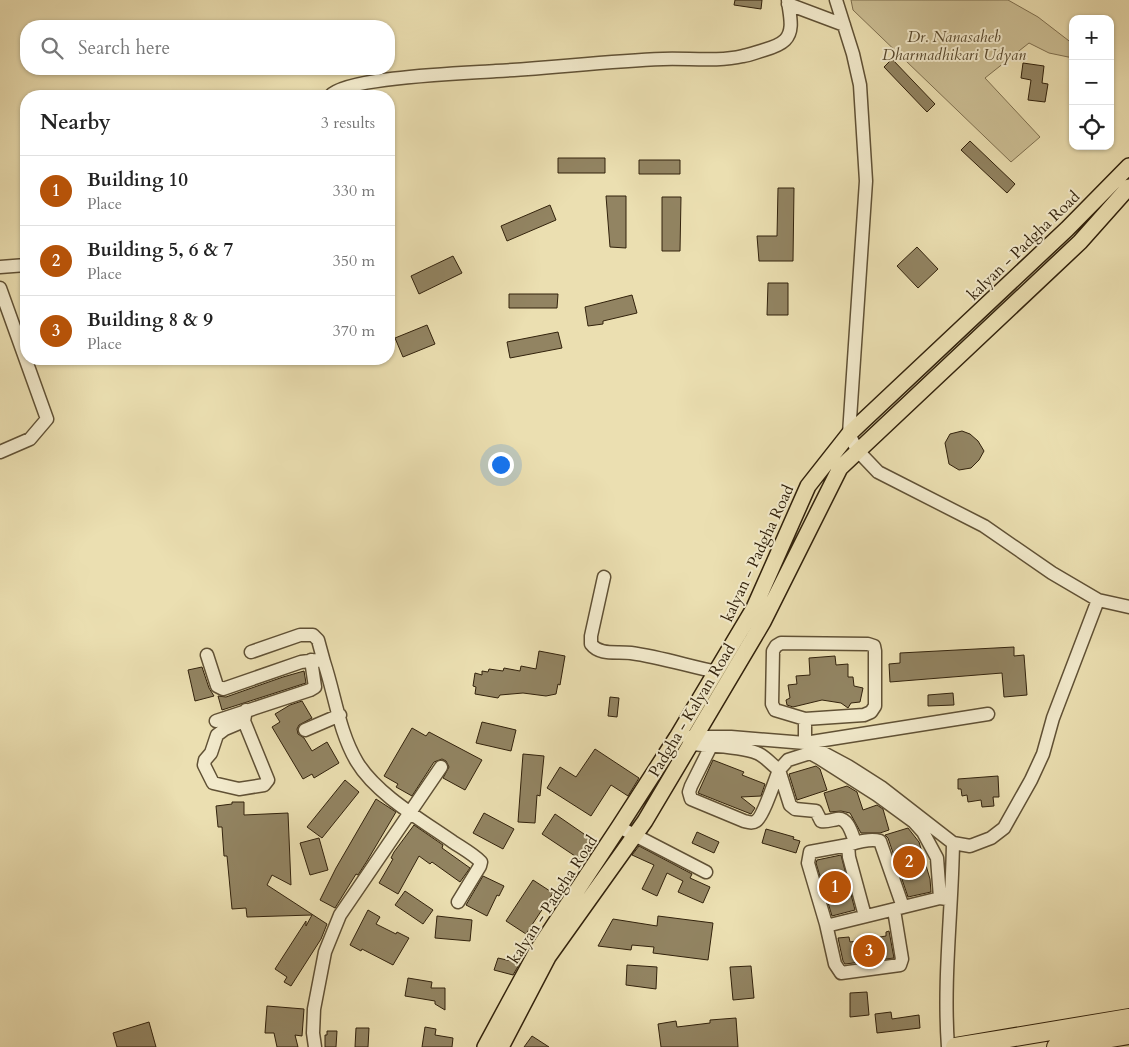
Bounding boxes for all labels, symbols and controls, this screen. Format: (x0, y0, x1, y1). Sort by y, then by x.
map controls (1069, 15, 1114, 150)
button: + (1069, 15, 1114, 60)
search box (20, 20, 395, 75)
park label: Dr. Nanasaheb Dharmadhikari Udyan (882, 26, 1026, 66)
icon: search (38, 34, 66, 62)
text: Search here (78, 35, 170, 61)
button: − (1069, 60, 1114, 105)
button: locate (1069, 105, 1114, 150)
text: Nearby (40, 108, 111, 137)
text: 3 results (321, 112, 375, 134)
text: Building 10 (87, 167, 188, 193)
text: 1 (52, 180, 60, 202)
text: 330 m (333, 180, 375, 202)
street label: kalyan - Padgha Road (963, 186, 1085, 305)
text: Place (87, 193, 122, 215)
text: Building 5, 6 & 7 (87, 237, 233, 263)
text: 2 (52, 250, 60, 272)
text: 350 m (333, 250, 375, 272)
text: Place (87, 263, 122, 285)
text: Building 8 & 9 (87, 307, 213, 333)
text: 3 (52, 320, 60, 342)
text: 370 m (333, 320, 375, 342)
text: Place (87, 333, 122, 355)
your location (488, 452, 514, 478)
street label: kalyan - Padgha Road (717, 481, 800, 625)
street label: Padgha - Kalyan Road (643, 639, 741, 781)
street label: kalyan - Padgha Road (503, 831, 603, 968)
pin: 2 (893, 843, 925, 881)
pin: 1 (819, 868, 851, 906)
pin: 3 (853, 932, 885, 970)

